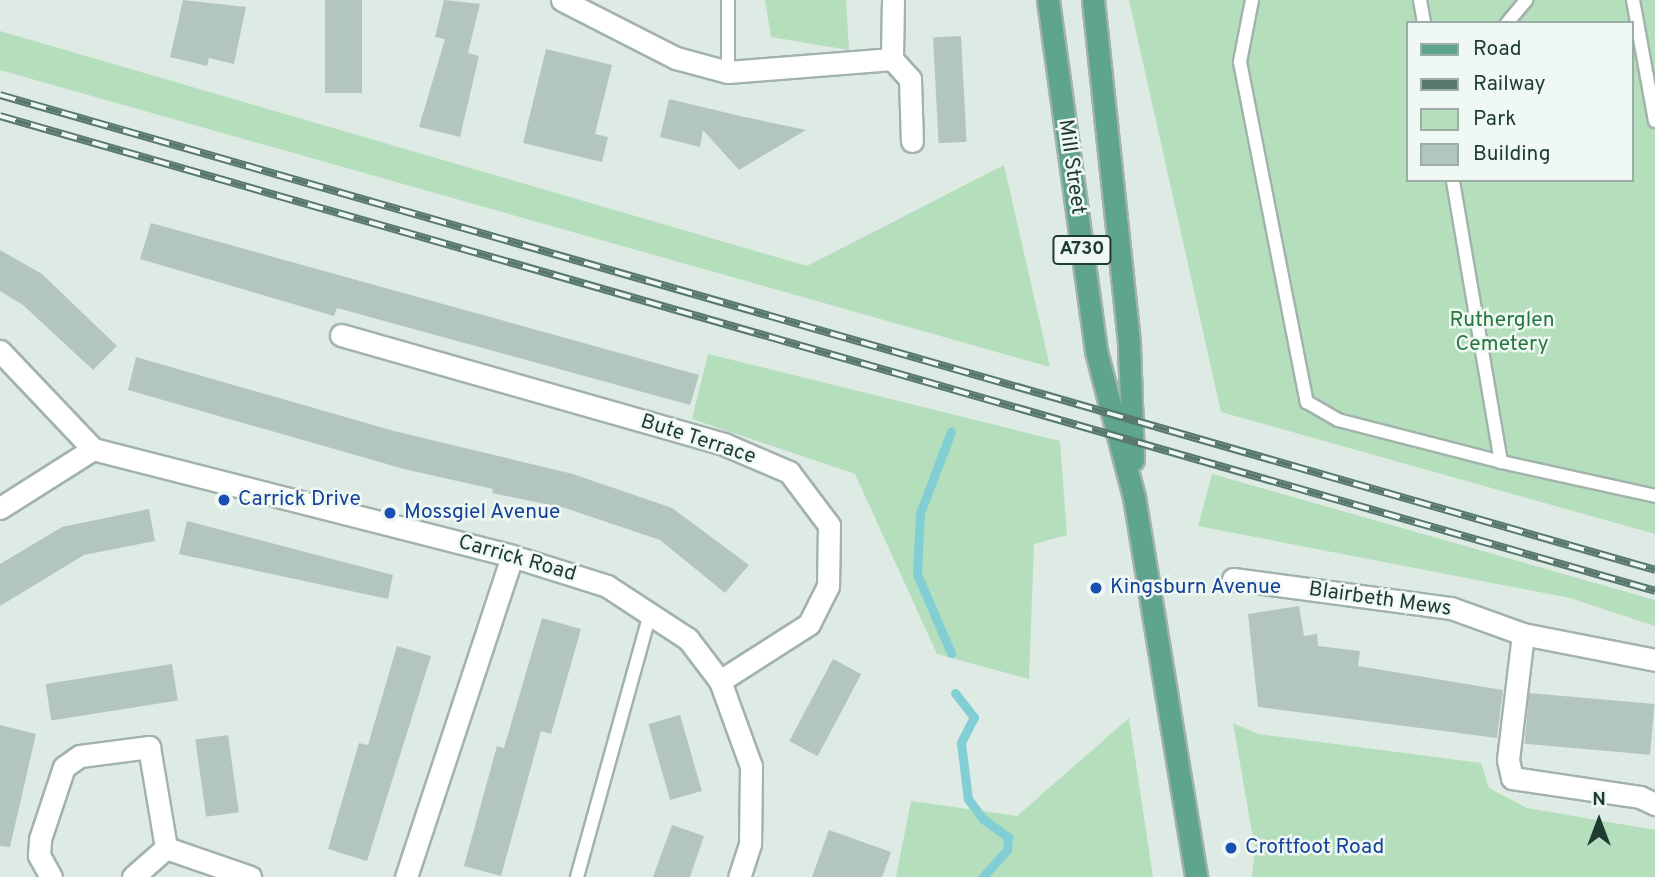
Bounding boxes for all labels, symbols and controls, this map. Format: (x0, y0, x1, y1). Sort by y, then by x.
legend (1406, 21, 1634, 182)
text: Road (1473, 36, 1522, 63)
text: Railway (1473, 71, 1546, 98)
text: Park (1473, 106, 1516, 133)
street label: Mill Street (1052, 118, 1090, 216)
text: Building (1473, 141, 1551, 168)
road number: A730 (1052, 234, 1112, 266)
park label: Rutherglen Cemetery (1450, 308, 1554, 358)
street label: Bute Terrace (637, 409, 759, 471)
place label: Carrick Drive (238, 487, 361, 513)
marker: Carrick Drive (216, 492, 232, 508)
place label: Mossgiel Avenue (404, 500, 561, 526)
marker: Mossgiel Avenue (382, 505, 398, 521)
street label: Carrick Road (455, 530, 579, 588)
place label: Kingsburn Avenue (1110, 575, 1282, 601)
street label: Blairbeth Mews (1307, 578, 1453, 622)
marker: Kingsburn Avenue (1088, 580, 1104, 596)
north arrow (1564, 786, 1634, 856)
text: N (1592, 788, 1606, 812)
place label: Croftfoot Road (1245, 835, 1384, 861)
marker: Croftfoot Road (1223, 840, 1239, 856)

